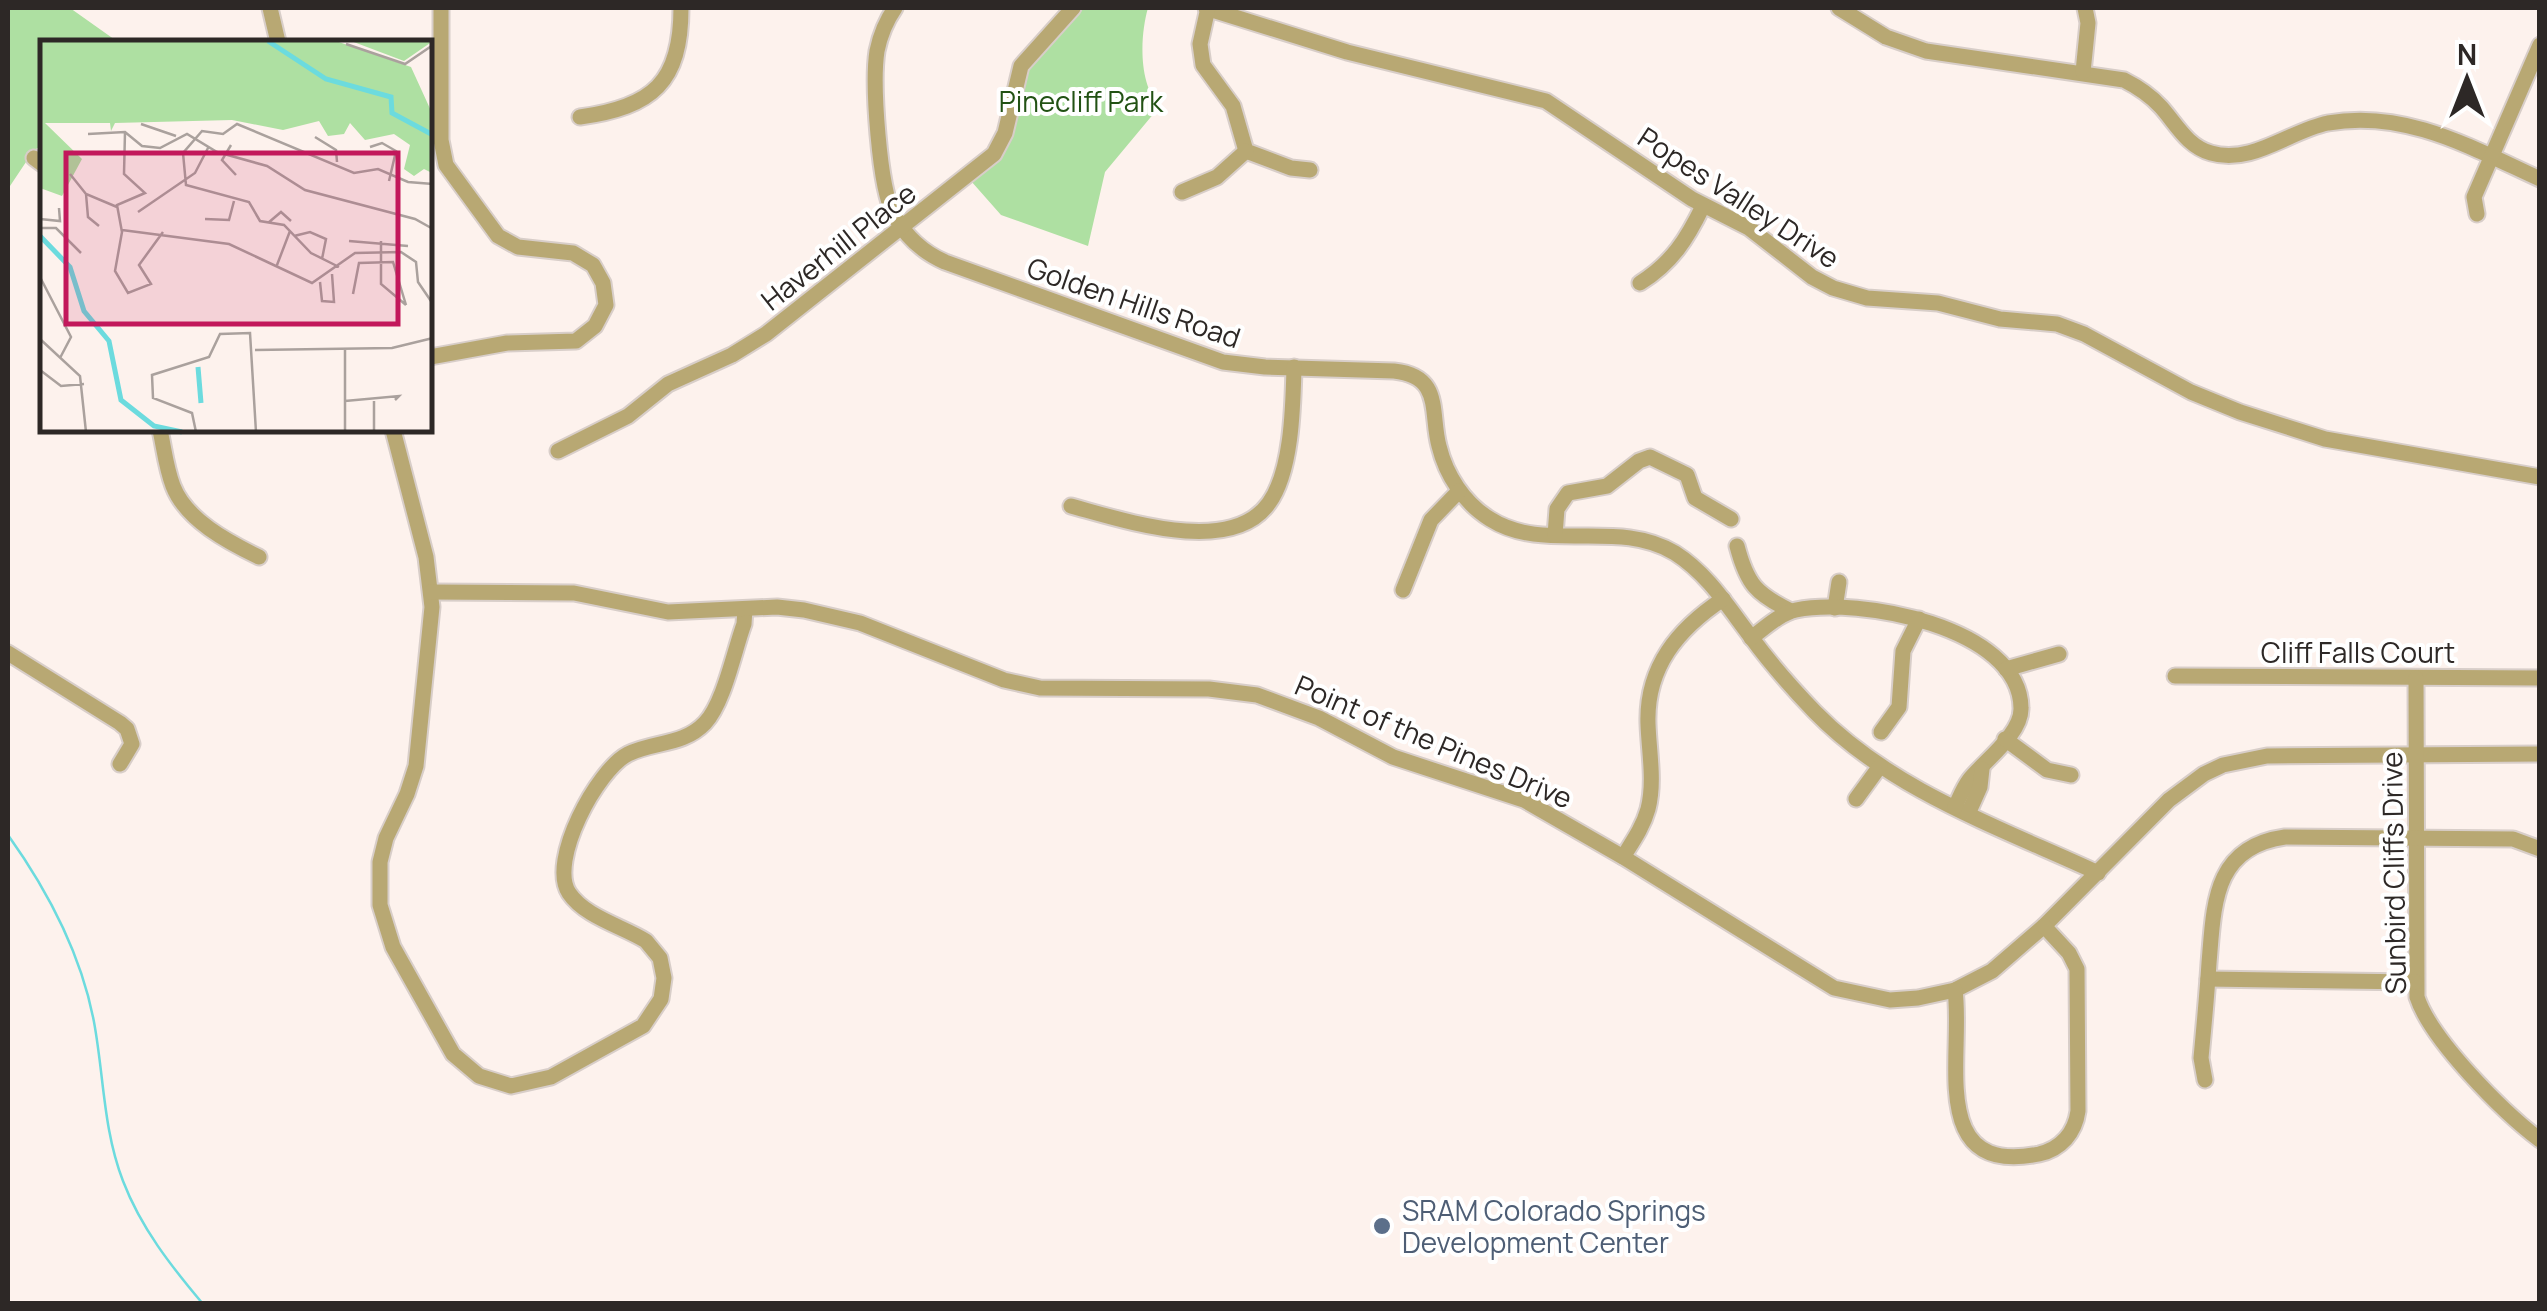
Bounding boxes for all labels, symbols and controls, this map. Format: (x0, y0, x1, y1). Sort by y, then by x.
north arrow (2417, 30, 2517, 130)
text: N (2457, 35, 2477, 73)
inset map (40, 40, 432, 432)
park label: Pinecliff Park (999, 82, 1164, 120)
street label: Popes Valley Drive (1631, 118, 1847, 276)
street label: Haverhill Place (753, 174, 923, 318)
street label: Golden Hills Road (1022, 248, 1246, 356)
street label: Cliff Falls Court (2261, 633, 2455, 671)
street label: Point of the Pines Drive (1290, 665, 1578, 817)
street label: Sunbird Cliffs Drive (2372, 751, 2414, 995)
place label: SRAM Colorado Springs Development Center (1402, 1191, 1706, 1261)
marker: SRAM Colorado Springs Development Center (1371, 1215, 1393, 1237)

